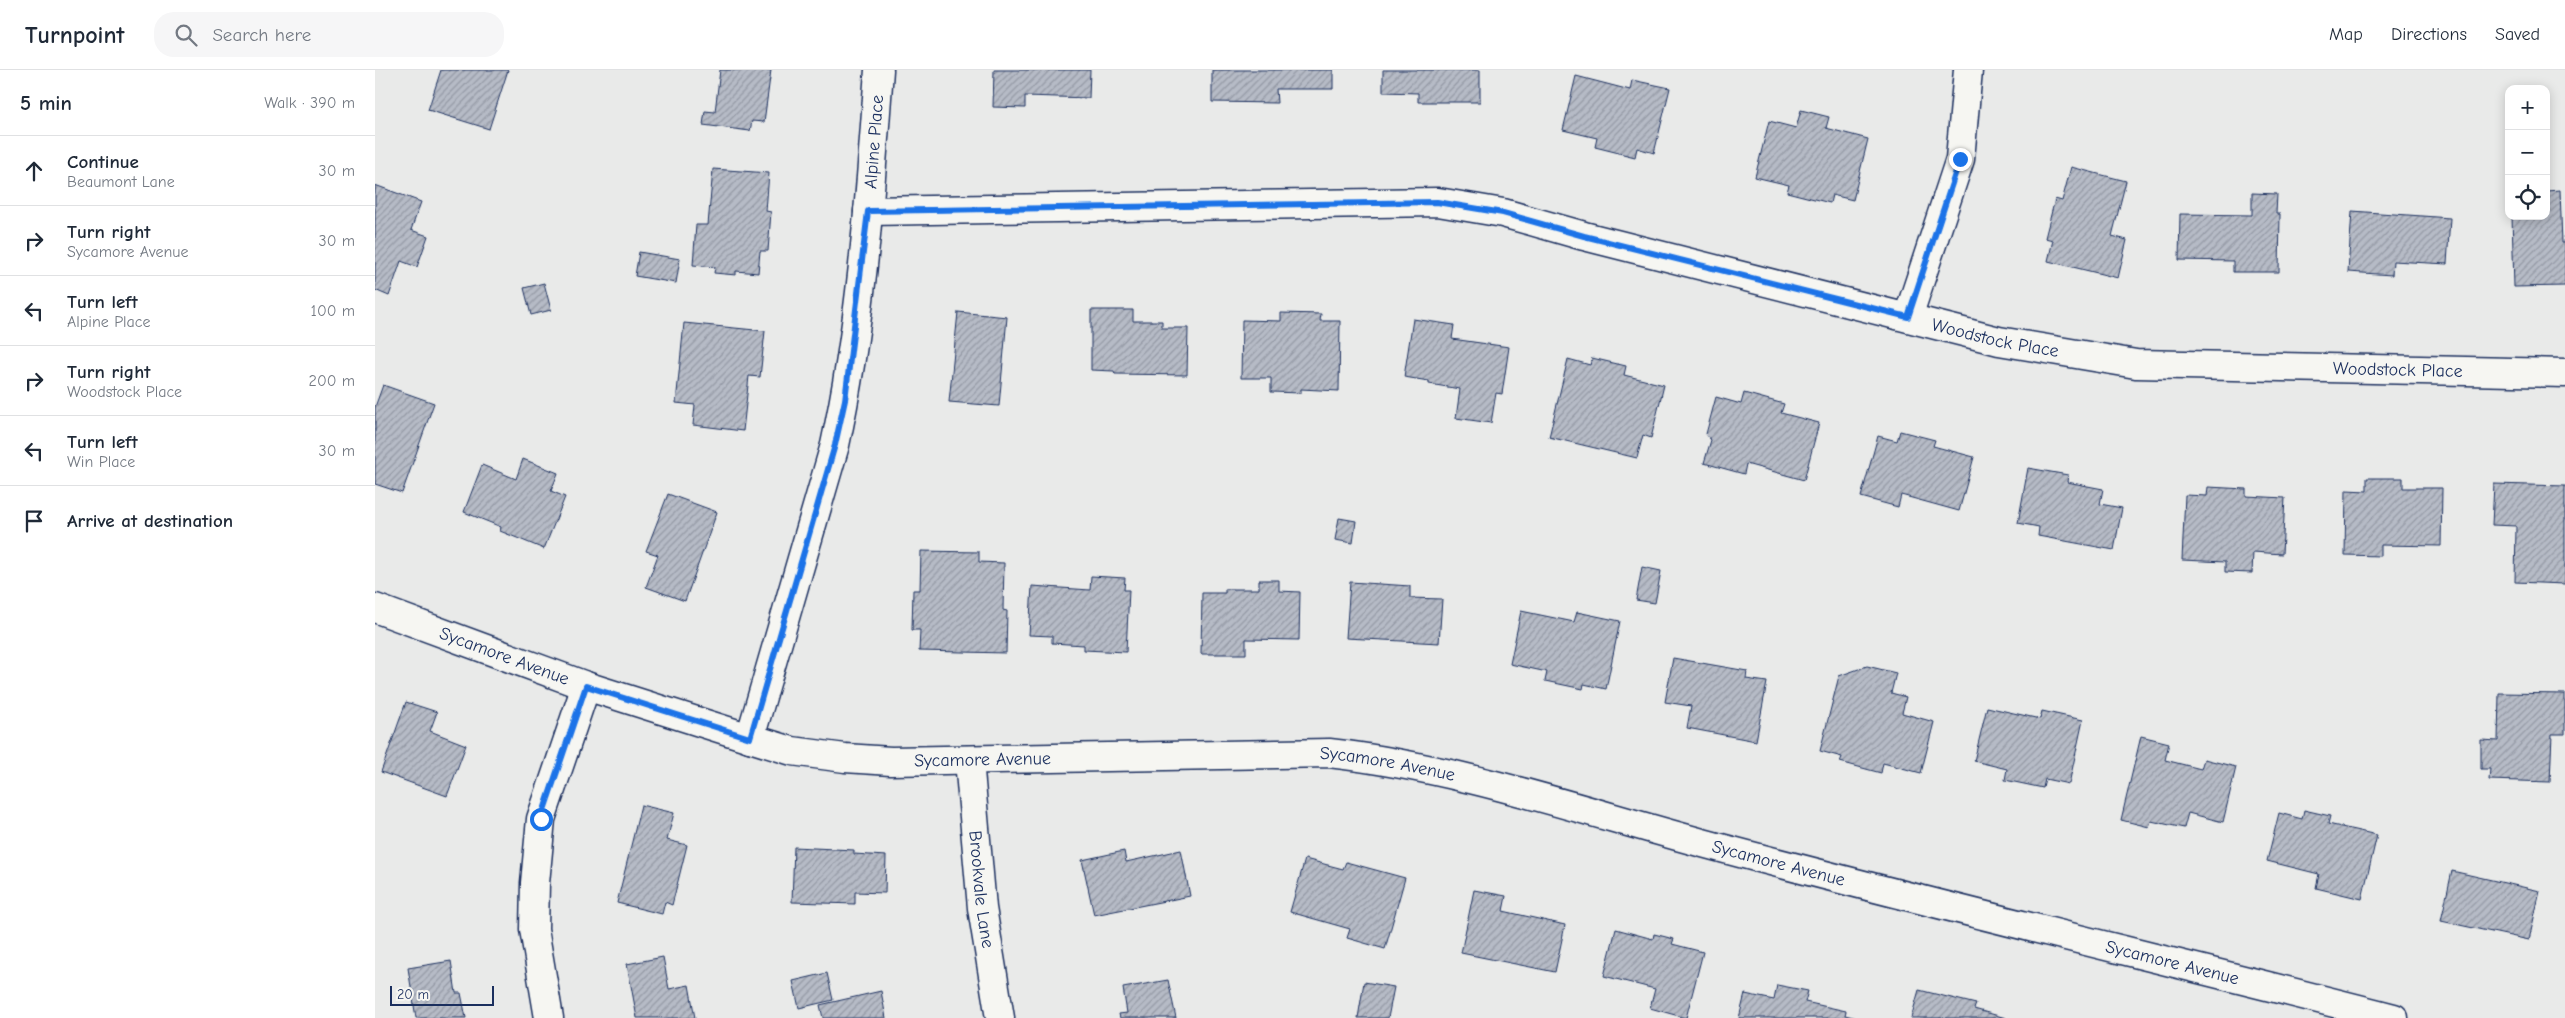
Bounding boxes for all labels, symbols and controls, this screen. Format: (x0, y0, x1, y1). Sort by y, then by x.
search box (154, 12, 504, 57)
text: Turnpoint (25, 21, 124, 49)
icon: search (172, 21, 200, 49)
text: Search here (212, 24, 311, 46)
text: Map (2329, 24, 2363, 45)
text: Directions (2391, 24, 2467, 45)
text: Saved (2495, 24, 2540, 45)
map controls (2505, 85, 2550, 220)
button: + (2505, 85, 2550, 130)
text: 5 min (20, 91, 72, 115)
text: Walk · 390 m (264, 94, 355, 112)
street label: Alpine Place (860, 94, 888, 190)
button: − (2505, 130, 2550, 175)
route end (1949, 148, 1972, 171)
text: Continue (67, 151, 139, 173)
icon: ahead (20, 157, 48, 185)
text: 30 m (319, 162, 355, 180)
text: Beaumont Lane (67, 173, 175, 191)
button: locate (2505, 175, 2550, 220)
text: Turn right (67, 221, 151, 243)
icon: right (20, 227, 48, 255)
text: 30 m (319, 232, 355, 250)
text: Sycamore Avenue (67, 243, 189, 261)
text: Turn left (67, 291, 138, 313)
icon: left (20, 297, 48, 325)
text: 100 m (311, 302, 355, 320)
text: Alpine Place (67, 313, 151, 331)
street label: Woodstock Place (1929, 314, 2060, 361)
street label: Woodstock Place (2333, 358, 2463, 381)
text: Turn right (67, 361, 151, 383)
icon: right (20, 367, 48, 395)
text: 200 m (309, 372, 355, 390)
text: Woodstock Place (67, 383, 182, 401)
text: Turn left (67, 431, 138, 453)
icon: left (20, 437, 48, 465)
text: 30 m (319, 442, 355, 460)
text: Win Place (67, 453, 135, 471)
icon: arrive (20, 507, 48, 535)
text: Arrive at destination (67, 510, 233, 532)
street label: Sycamore Avenue (437, 622, 572, 689)
street label: Sycamore Avenue (1320, 742, 1457, 785)
street label: Sycamore Avenue (914, 748, 1051, 771)
route start (530, 808, 553, 831)
street label: Brookvale Lane (965, 830, 999, 950)
street label: Sycamore Avenue (1710, 836, 1847, 890)
street label: Sycamore Avenue (2103, 936, 2241, 989)
scale bar (390, 983, 494, 1006)
text: 20 m (397, 986, 429, 1003)

